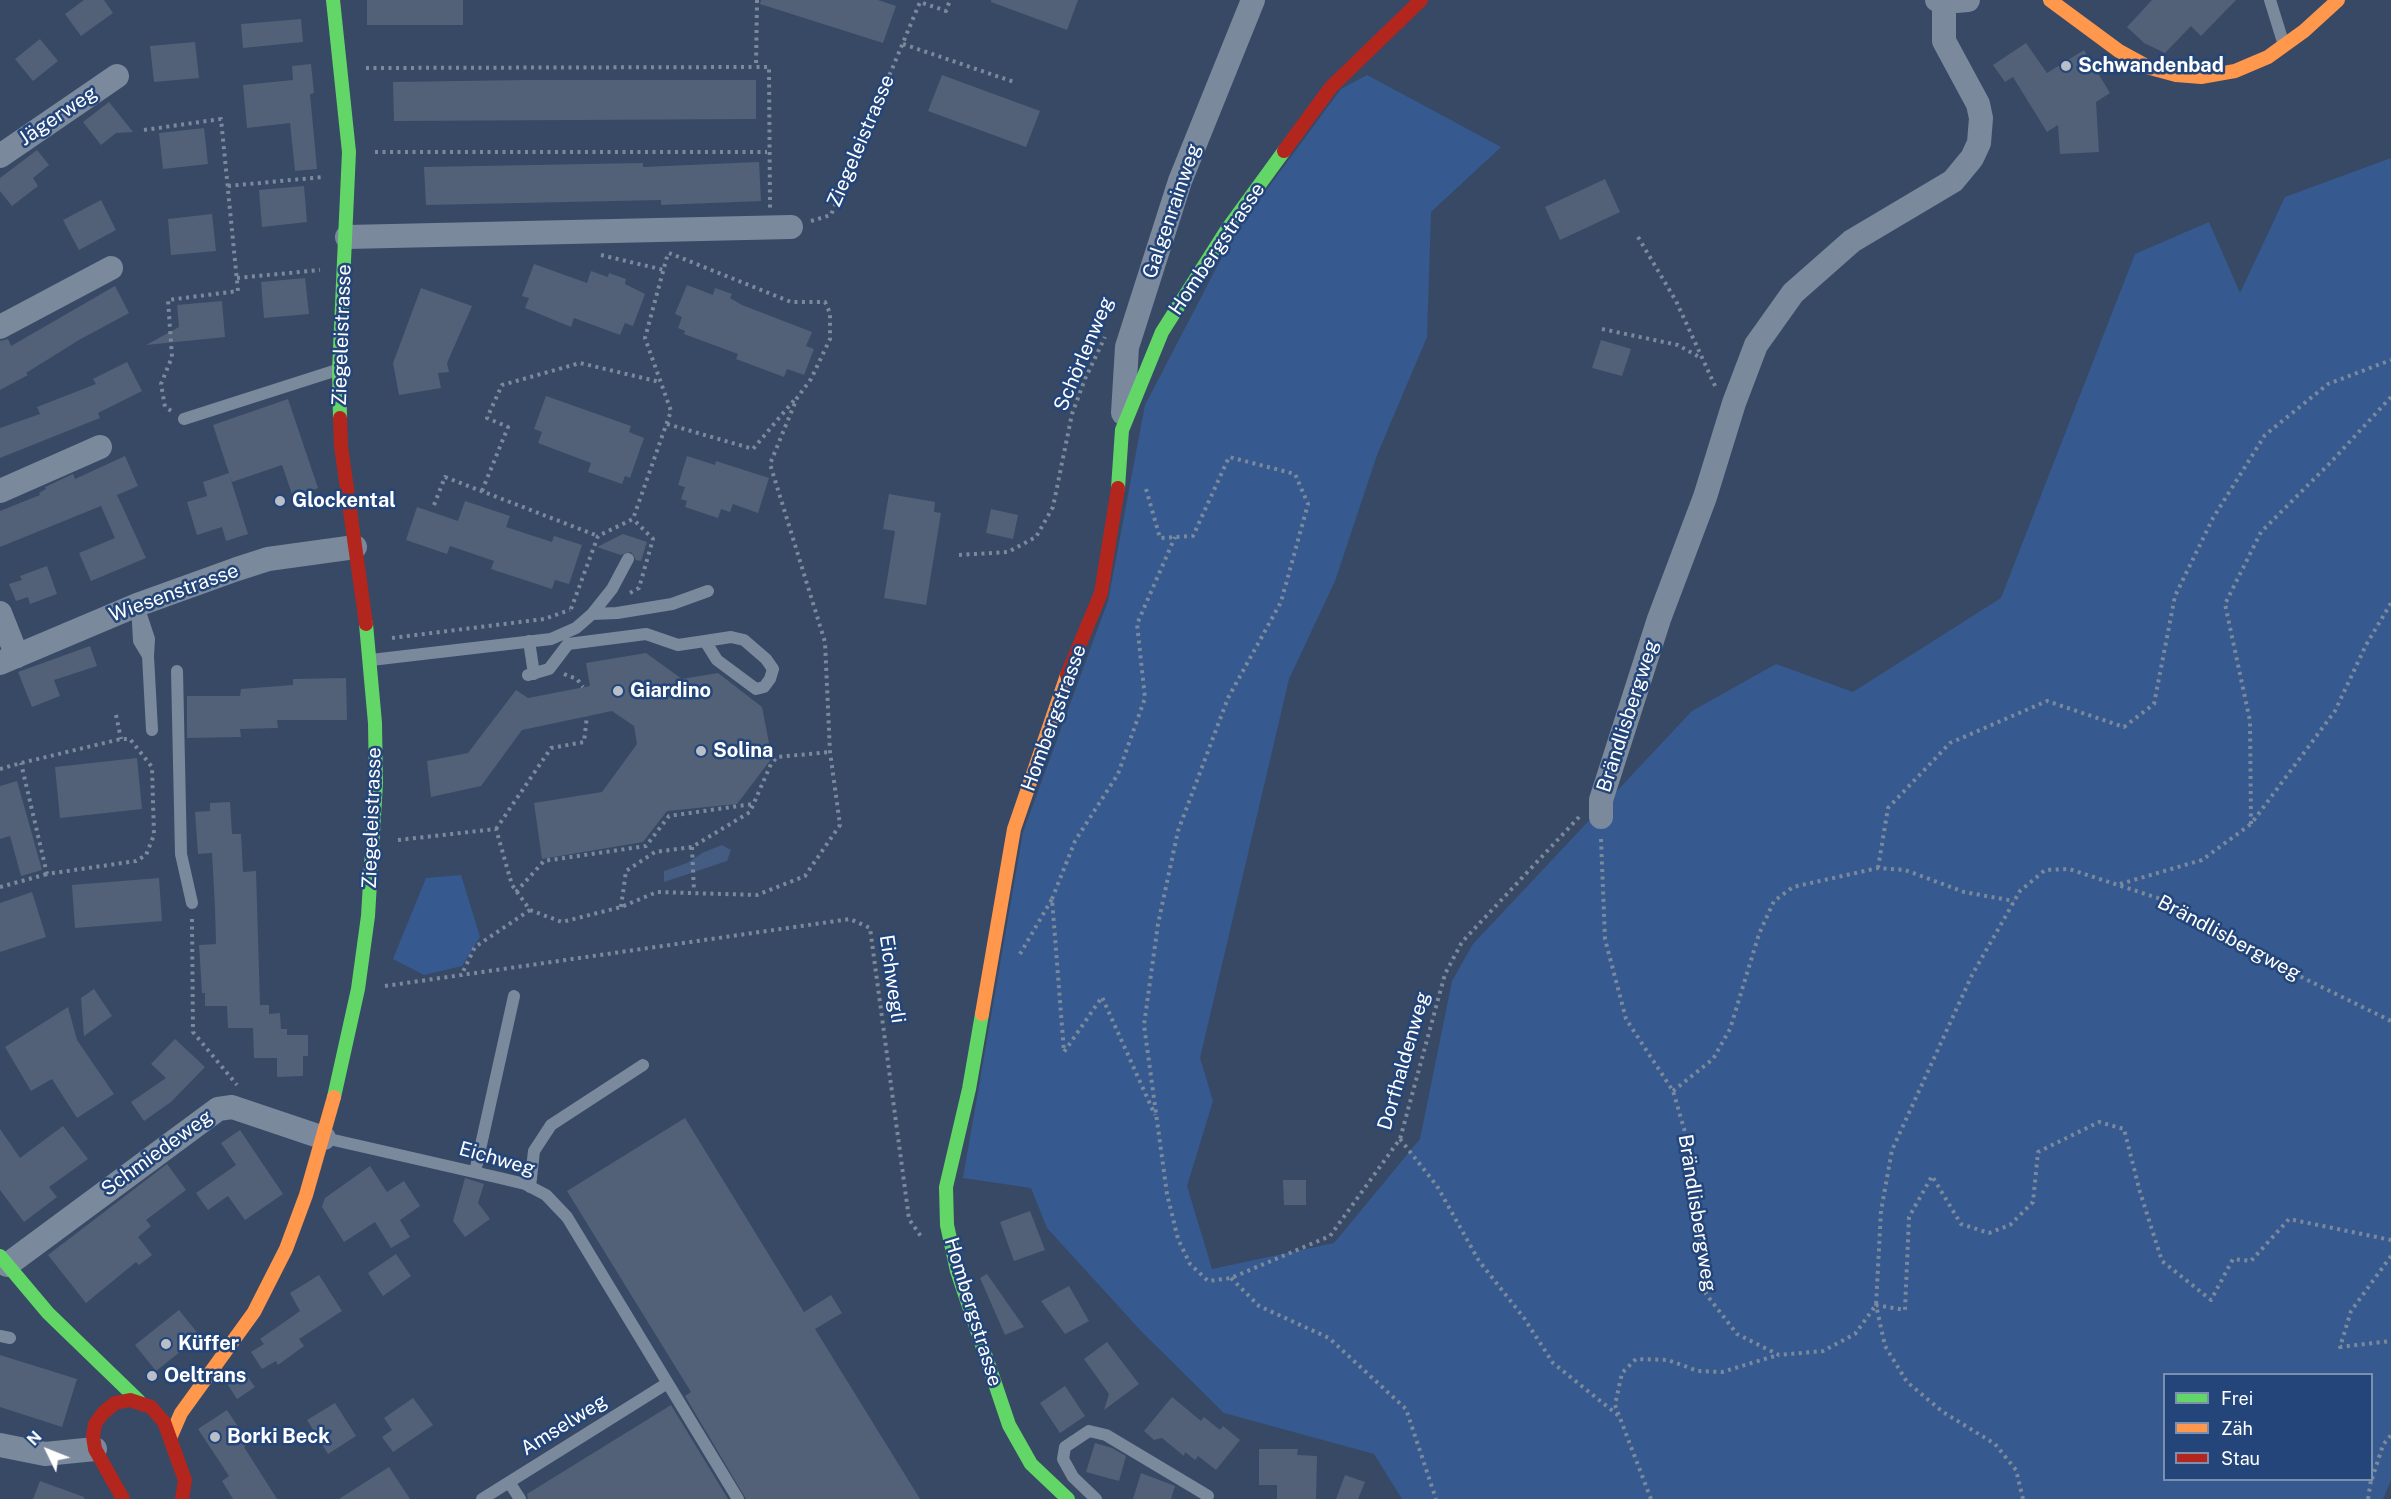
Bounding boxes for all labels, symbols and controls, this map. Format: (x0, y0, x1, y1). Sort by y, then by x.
place label: Schwandenbad (2078, 54, 2224, 78)
marker: Schwandenbad (2059, 59, 2073, 73)
street label: Ziegeleistrasse (822, 71, 900, 211)
street label: Jägerweg (14, 81, 102, 151)
street label: Galgenrainweg (1138, 140, 1206, 282)
street label: Hombergstrasse (1164, 178, 1270, 320)
street label: Ziegeleistrasse (328, 264, 356, 406)
street label: Schörlenweg (1049, 293, 1119, 415)
place label: Glockental (292, 489, 396, 513)
marker: Glockental (273, 494, 287, 508)
street label: Wiesenstrasse (106, 559, 242, 627)
street label: Brändlisbergweg (1592, 637, 1664, 795)
street label: Hombergstrasse (1016, 641, 1092, 795)
place label: Giardino (630, 679, 711, 703)
marker: Giardino (611, 684, 625, 698)
place label: Solina (713, 739, 773, 763)
marker: Solina (694, 744, 708, 758)
street label: Ziegeleistrasse (358, 747, 386, 889)
street label: Brändlisbergweg (2153, 890, 2305, 986)
street label: Eichwegli (874, 933, 910, 1025)
street label: Dorfhaldenweg (1373, 989, 1435, 1133)
street label: Schmiedeweg (97, 1105, 217, 1201)
street label: Brändlisbergweg (1673, 1133, 1721, 1293)
street label: Eichweg (456, 1137, 538, 1181)
street label: Hombergstrasse (939, 1235, 1007, 1389)
place label: Küffer (178, 1332, 239, 1356)
marker: Küffer (159, 1337, 173, 1351)
place label: Oeltrans (164, 1364, 246, 1388)
marker: Oeltrans (145, 1369, 159, 1383)
legend (2163, 1373, 2373, 1481)
text: Frei (2221, 1388, 2253, 1409)
street label: Amselweg (516, 1389, 612, 1461)
text: Zäh (2221, 1418, 2253, 1439)
north arrow (18, 1421, 78, 1481)
place label: Borki Beck (227, 1425, 330, 1449)
text: N (23, 1427, 46, 1449)
marker: Borki Beck (208, 1430, 222, 1444)
text: Stau (2221, 1448, 2260, 1469)

